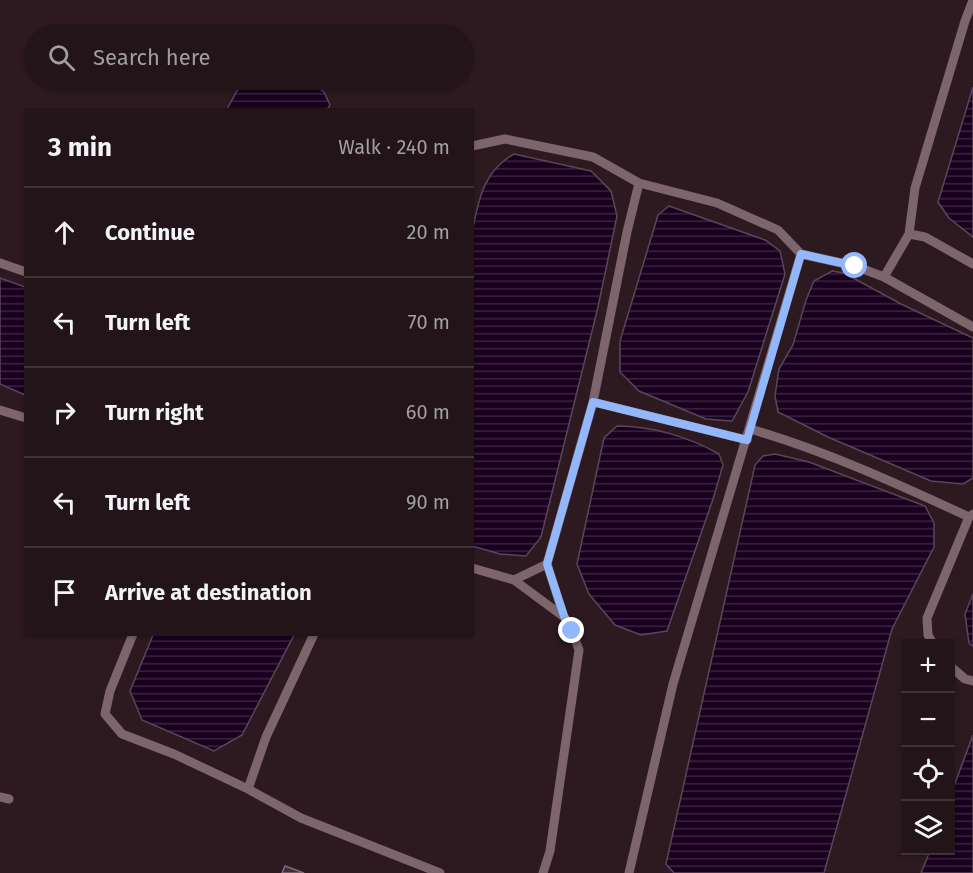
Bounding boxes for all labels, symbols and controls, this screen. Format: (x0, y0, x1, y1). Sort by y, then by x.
search box (24, 24, 474, 90)
icon: search (45, 41, 78, 74)
text: Search here (93, 44, 211, 71)
text: 3 min (48, 132, 112, 163)
text: Walk · 240 m (338, 135, 450, 159)
icon: ahead (48, 216, 81, 249)
text: Continue (105, 219, 195, 246)
text: 20 m (407, 220, 450, 244)
route start (841, 252, 867, 278)
icon: left (48, 306, 81, 339)
text: Turn left (105, 309, 190, 336)
text: 70 m (408, 310, 450, 334)
icon: right (48, 396, 81, 429)
text: Turn right (105, 399, 204, 426)
text: 60 m (406, 400, 450, 424)
icon: left (48, 486, 81, 519)
text: Turn left (105, 489, 190, 516)
text: 90 m (406, 490, 450, 514)
icon: arrive (48, 576, 81, 609)
text: Arrive at destination (105, 579, 312, 606)
route end (558, 617, 584, 643)
map controls (901, 639, 955, 855)
button: + (901, 639, 955, 693)
button: − (901, 693, 955, 747)
button: locate (901, 747, 955, 801)
button: layers (901, 801, 955, 855)

